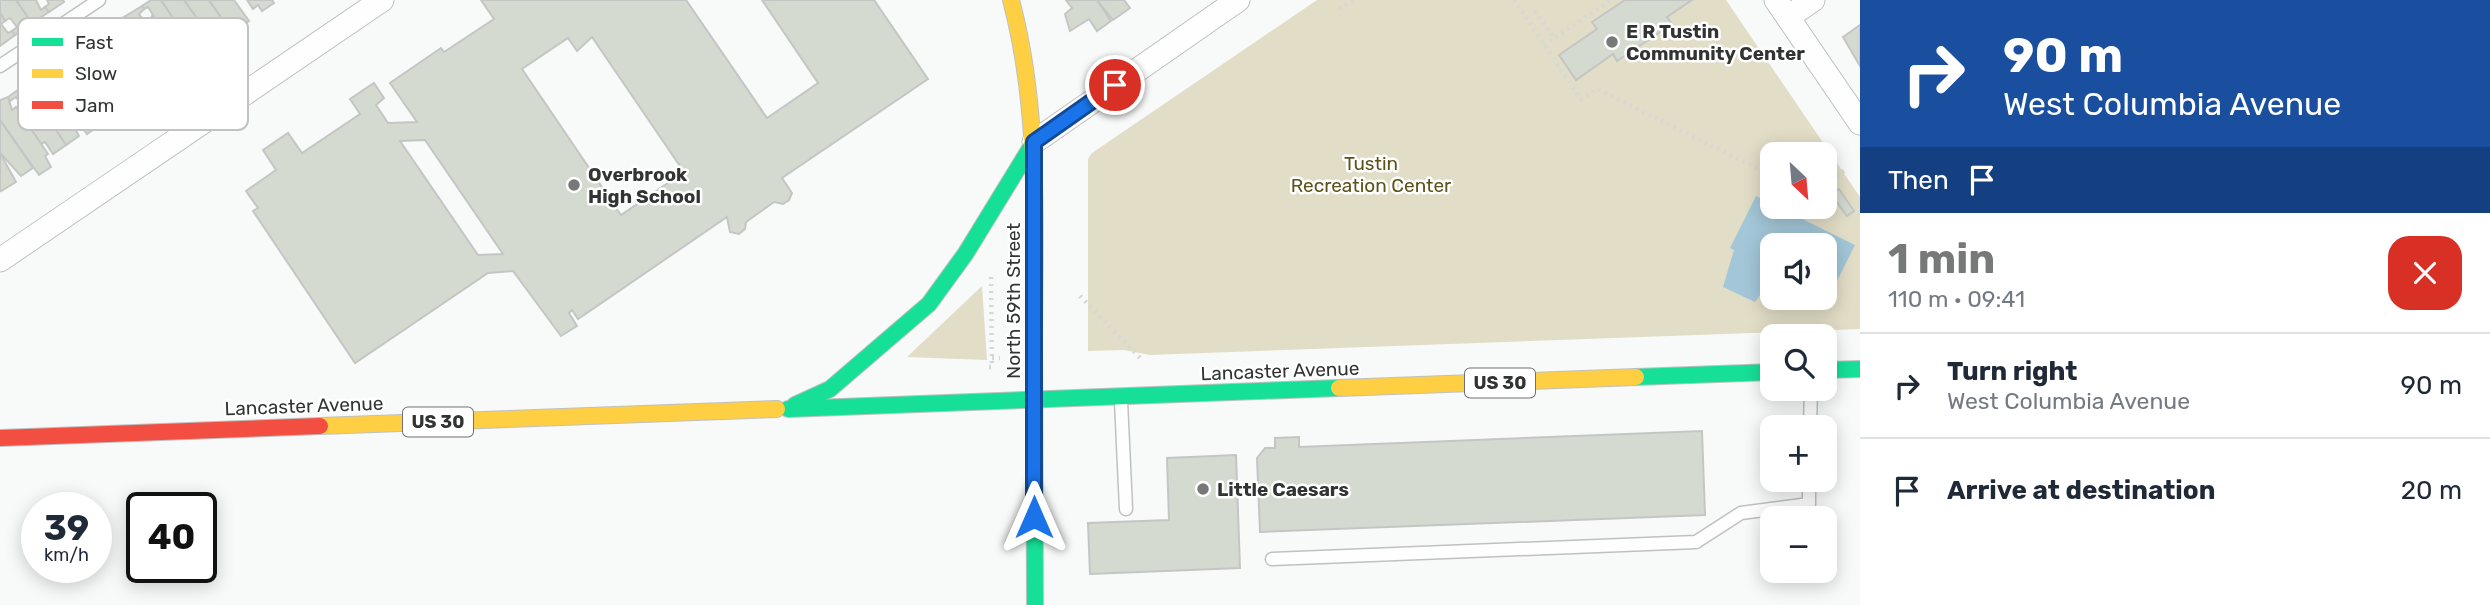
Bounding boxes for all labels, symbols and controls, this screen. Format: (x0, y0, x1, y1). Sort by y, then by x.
legend (18, 18, 248, 130)
place label: E R Tustin Community Center (1626, 20, 1805, 65)
text: 90 m (2003, 26, 2123, 84)
icon: right (1888, 28, 1979, 119)
text: Fast (75, 31, 114, 54)
marker: E R Tustin Community Center (1604, 34, 1620, 50)
pin (1085, 55, 1145, 115)
text: Slow (75, 62, 117, 85)
icon: arrive (1096, 66, 1134, 104)
text: West Columbia Avenue (2003, 85, 2341, 123)
text: Jam (75, 94, 114, 117)
north arrow (1760, 142, 1838, 219)
map controls (1760, 142, 1837, 583)
park label: Tustin Recreation Center (1291, 152, 1452, 197)
icon: arrive (1963, 161, 2001, 199)
place label: Overbrook High School (588, 163, 701, 208)
text: Then (1888, 165, 1949, 196)
marker: Overbrook High School (566, 177, 582, 193)
street label: North 59th Street (1002, 222, 1025, 379)
button: sound (1760, 233, 1837, 310)
text: 1 min (1888, 234, 1995, 284)
button: close (2388, 236, 2462, 310)
text: 110 m · 09:41 (1888, 285, 2025, 313)
button: search (1760, 324, 1837, 401)
text: Turn right (1947, 356, 2077, 387)
street label: Lancaster Avenue (1200, 357, 1360, 385)
icon: right (1888, 367, 1926, 405)
road number: US 30 (1465, 368, 1535, 398)
text: 90 m (2401, 370, 2462, 401)
text: West Columbia Avenue (1947, 387, 2190, 415)
street label: Lancaster Avenue (224, 392, 384, 420)
road number: US 30 (403, 408, 473, 436)
button: + (1760, 415, 1837, 492)
icon: arrive (1888, 472, 1926, 510)
text: Arrive at destination (1947, 475, 2215, 506)
text: 20 m (2401, 475, 2462, 506)
place label: Little Caesars (1217, 478, 1349, 501)
position arrow (997, 480, 1071, 554)
marker: Little Caesars (1195, 481, 1211, 497)
speed limit sign: 40 (126, 492, 217, 583)
button: − (1760, 506, 1837, 583)
text: 39 (44, 507, 89, 549)
text: km/h (44, 544, 89, 566)

